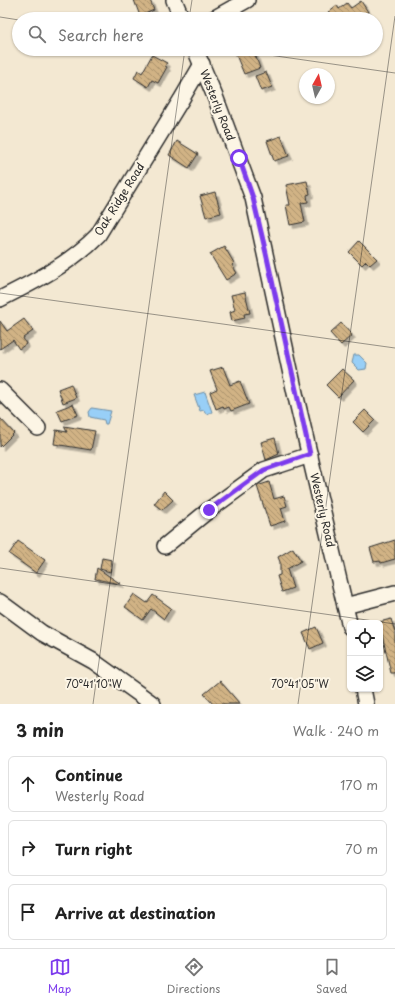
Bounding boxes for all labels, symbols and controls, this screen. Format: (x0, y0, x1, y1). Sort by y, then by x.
search box (12, 12, 383, 56)
icon: search (26, 23, 48, 45)
text: Search here (58, 23, 144, 46)
street label: Westerly Road (196, 67, 240, 143)
north arrow (299, 68, 335, 104)
route start (230, 149, 248, 167)
street label: Oak Ridge Road (90, 159, 148, 239)
street label: Westerly Road (306, 471, 340, 549)
route end (200, 501, 218, 519)
map controls (347, 620, 383, 692)
button: locate (347, 620, 383, 656)
button: layers (347, 656, 383, 692)
text: 70°41'10"W (66, 676, 123, 691)
text: 70°41'05"W (271, 676, 330, 691)
text: 3 min (16, 717, 64, 743)
text: Walk · 240 m (293, 721, 379, 740)
text: Continue (55, 763, 123, 786)
icon: ahead (17, 773, 39, 795)
text: 170 m (340, 775, 378, 794)
text: Westerly Road (55, 786, 145, 805)
icon: right (17, 837, 39, 859)
text: Turn right (55, 837, 132, 860)
text: 70 m (345, 839, 378, 858)
icon: arrive (17, 901, 39, 923)
text: Arrive at destination (55, 901, 216, 924)
tab: Map (48, 956, 71, 997)
tab: Directions (167, 956, 220, 997)
tab: Saved (316, 956, 347, 997)

